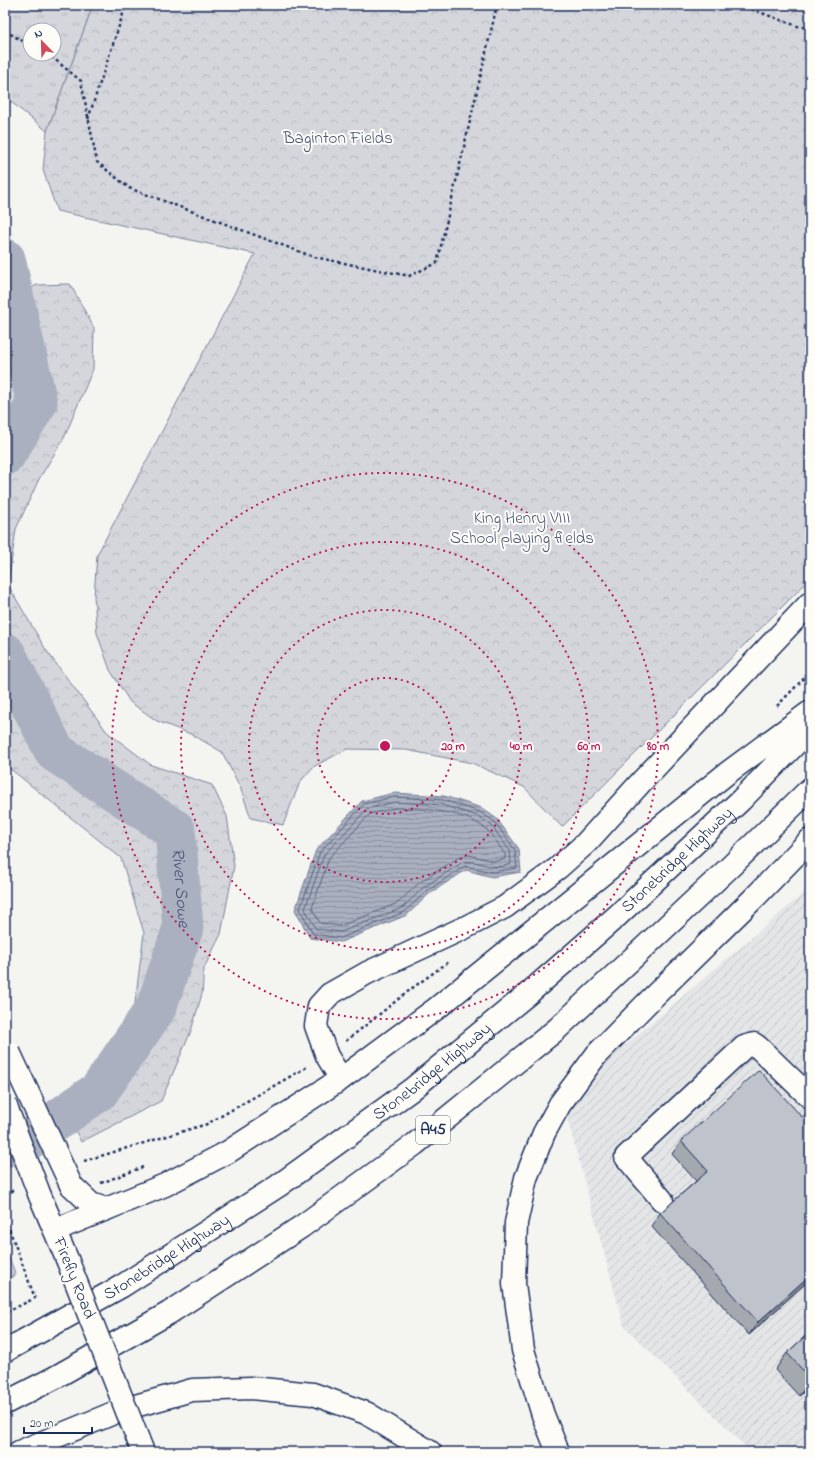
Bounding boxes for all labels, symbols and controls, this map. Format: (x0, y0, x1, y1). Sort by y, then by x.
north arrow (22, 22, 62, 62)
text: N (32, 25, 45, 43)
park label: Baginton Fields (282, 126, 393, 153)
park label: King Henry VIII School playing fields (450, 506, 594, 553)
text: 20 m (440, 738, 465, 756)
text: 40 m (509, 738, 533, 756)
text: 60 m (577, 738, 601, 756)
text: 80 m (646, 738, 670, 756)
centre of rings (378, 739, 392, 753)
street label: Stonebridge Highway (615, 801, 739, 919)
water label: River Sowe (164, 847, 196, 929)
street label: Stonebridge Highway (367, 1016, 497, 1126)
road number: A45 (416, 1116, 450, 1144)
street label: Stonebridge Highway (99, 1207, 235, 1306)
street label: Firefly Road (45, 1232, 102, 1323)
scale bar (24, 1409, 92, 1435)
text: 20 m (30, 1415, 53, 1433)

